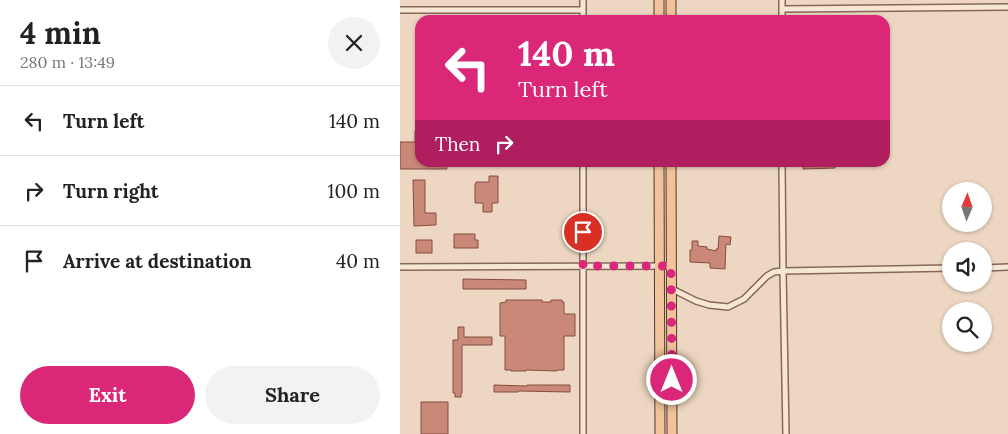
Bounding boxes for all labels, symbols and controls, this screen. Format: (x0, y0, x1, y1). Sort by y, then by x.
text: 4 min (20, 14, 101, 52)
button: close (328, 17, 380, 69)
text: 140 m (518, 31, 615, 76)
icon: left (435, 35, 500, 100)
text: 280 m · 13:49 (20, 52, 115, 72)
text: Turn left (518, 75, 608, 103)
icon: left (20, 107, 48, 135)
text: Turn left (63, 109, 144, 133)
text: 140 m (329, 109, 380, 133)
icon: right (490, 130, 518, 158)
text: Then (435, 132, 480, 156)
icon: right (20, 177, 48, 205)
text: Turn right (63, 179, 159, 203)
text: 100 m (328, 179, 380, 203)
north arrow (942, 182, 992, 232)
map controls (942, 182, 992, 352)
pin (562, 211, 604, 253)
icon: arrive (569, 218, 597, 246)
button: sound (942, 242, 992, 292)
icon: arrive (20, 247, 48, 275)
text: Arrive at destination (63, 249, 252, 273)
text: 40 m (336, 249, 380, 273)
button: search (942, 302, 992, 352)
position arrow (645, 353, 697, 405)
button: Exit (20, 366, 195, 424)
button: Share (205, 366, 380, 424)

